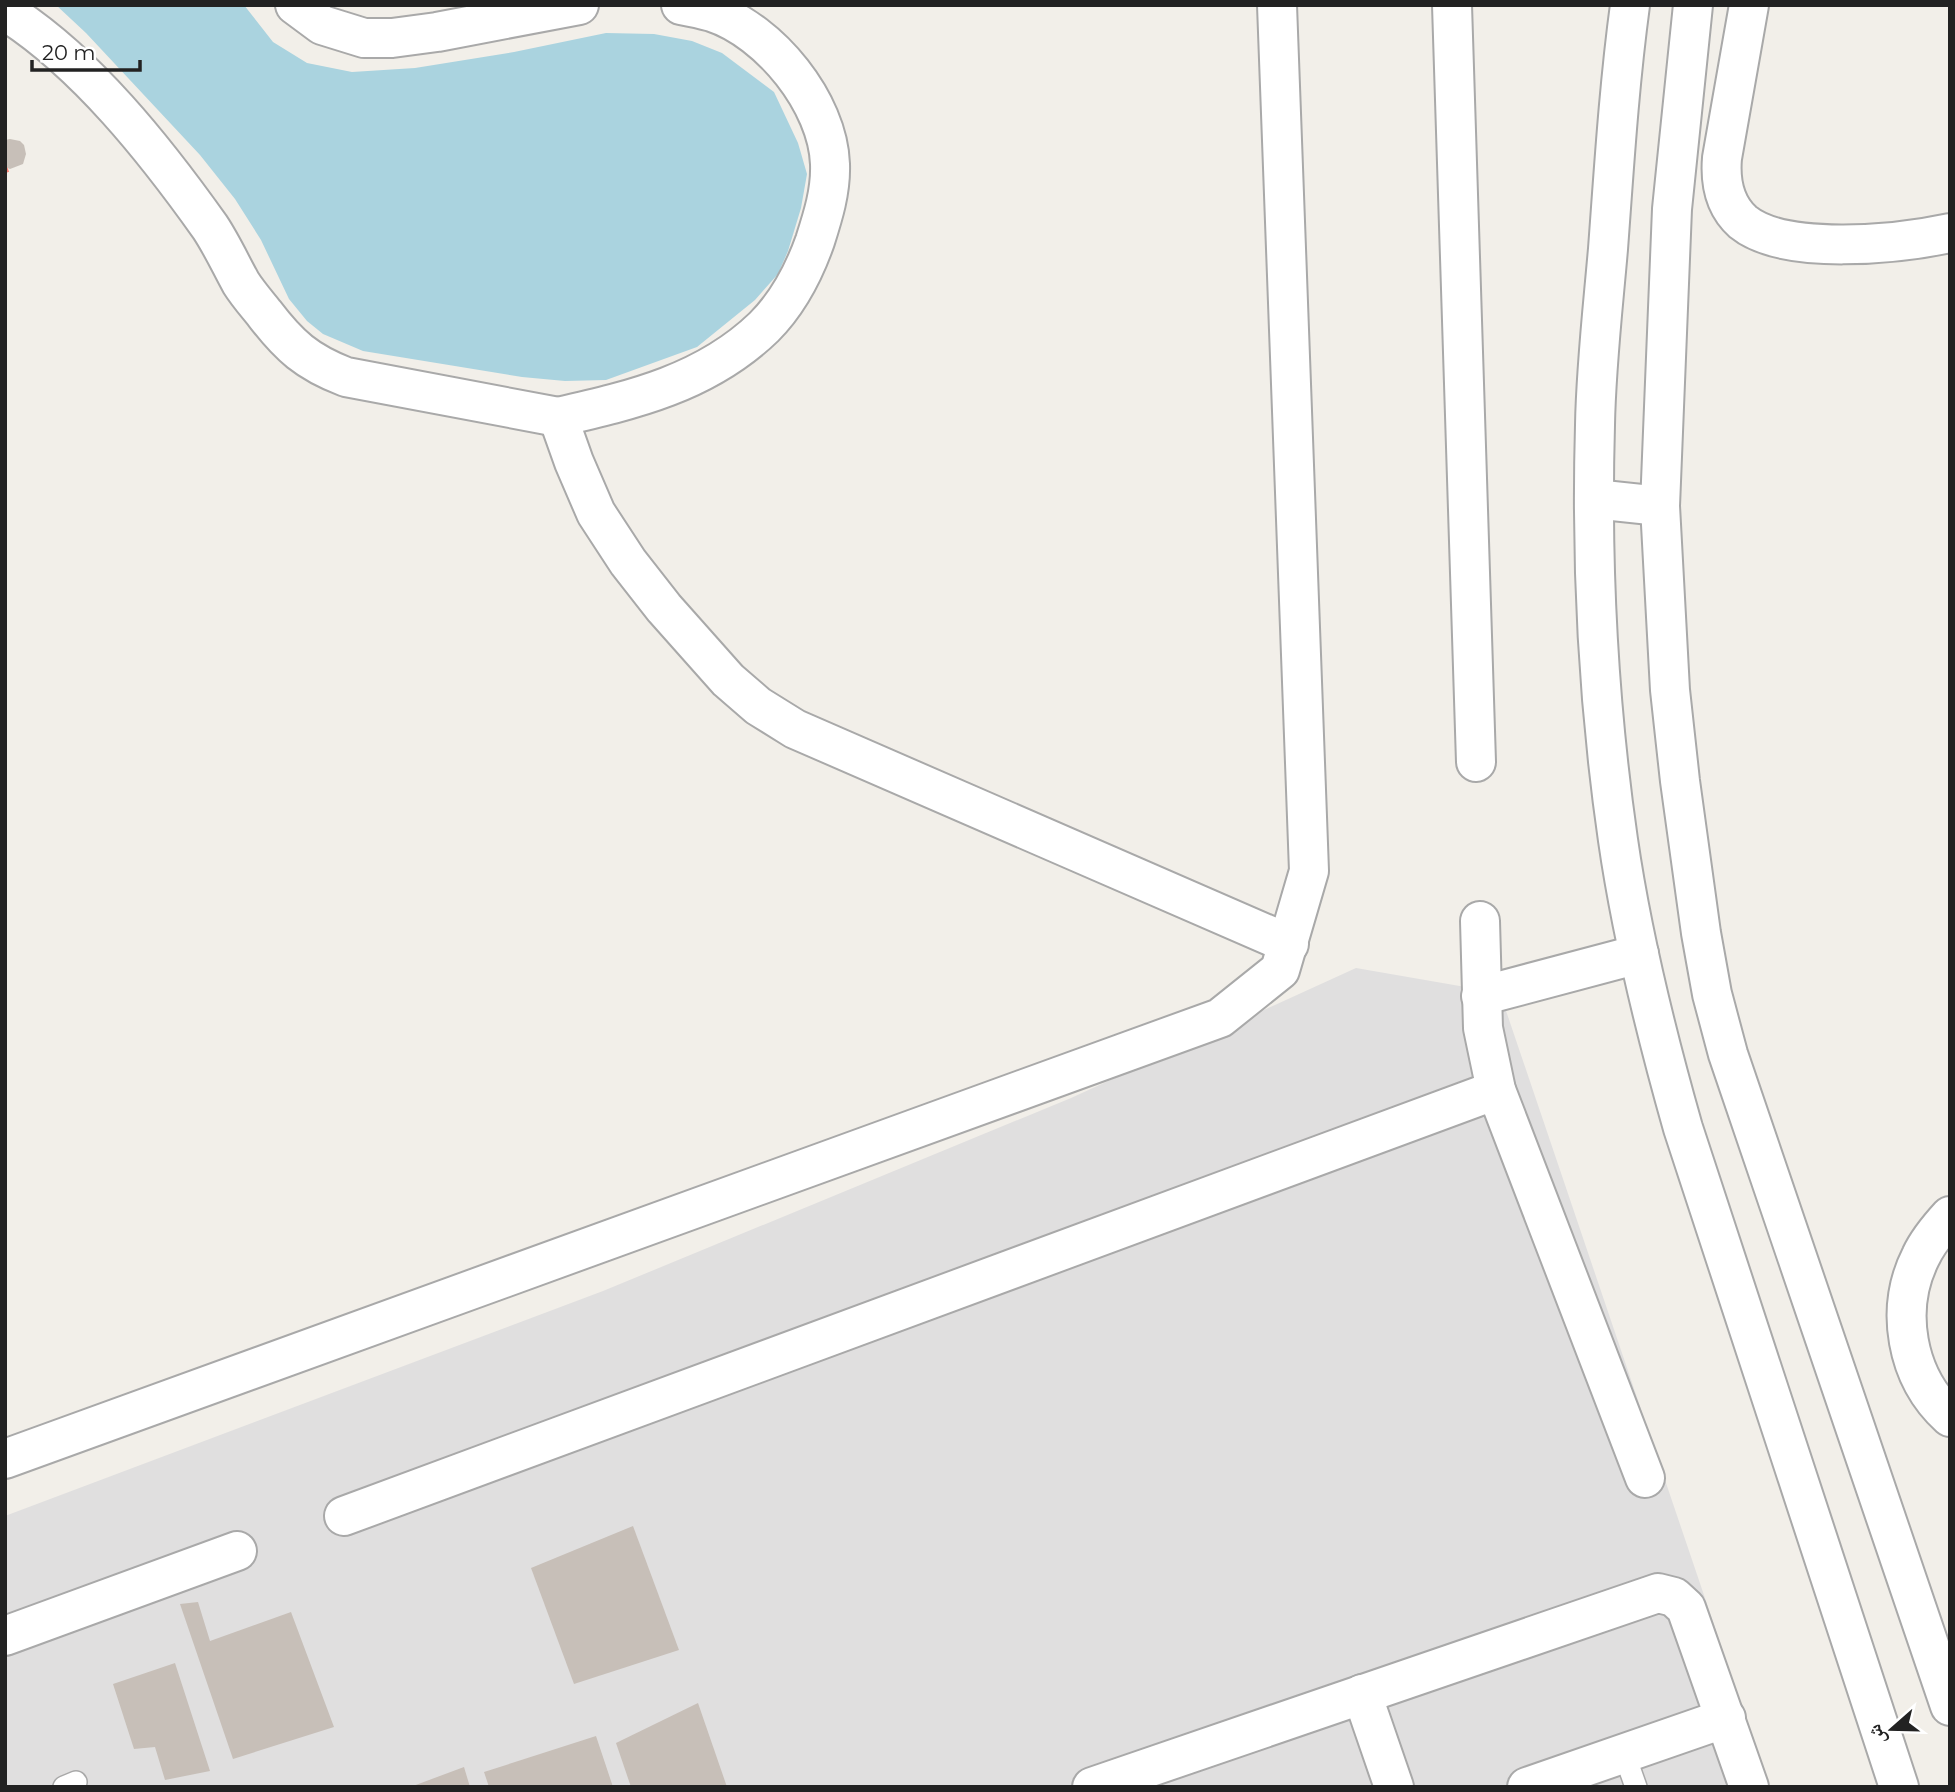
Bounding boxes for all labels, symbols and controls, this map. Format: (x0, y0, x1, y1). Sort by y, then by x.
scale bar (32, 28, 140, 72)
text: 20 m (42, 40, 96, 65)
north arrow (1857, 1694, 1927, 1764)
text: ش (1862, 1721, 1891, 1748)

